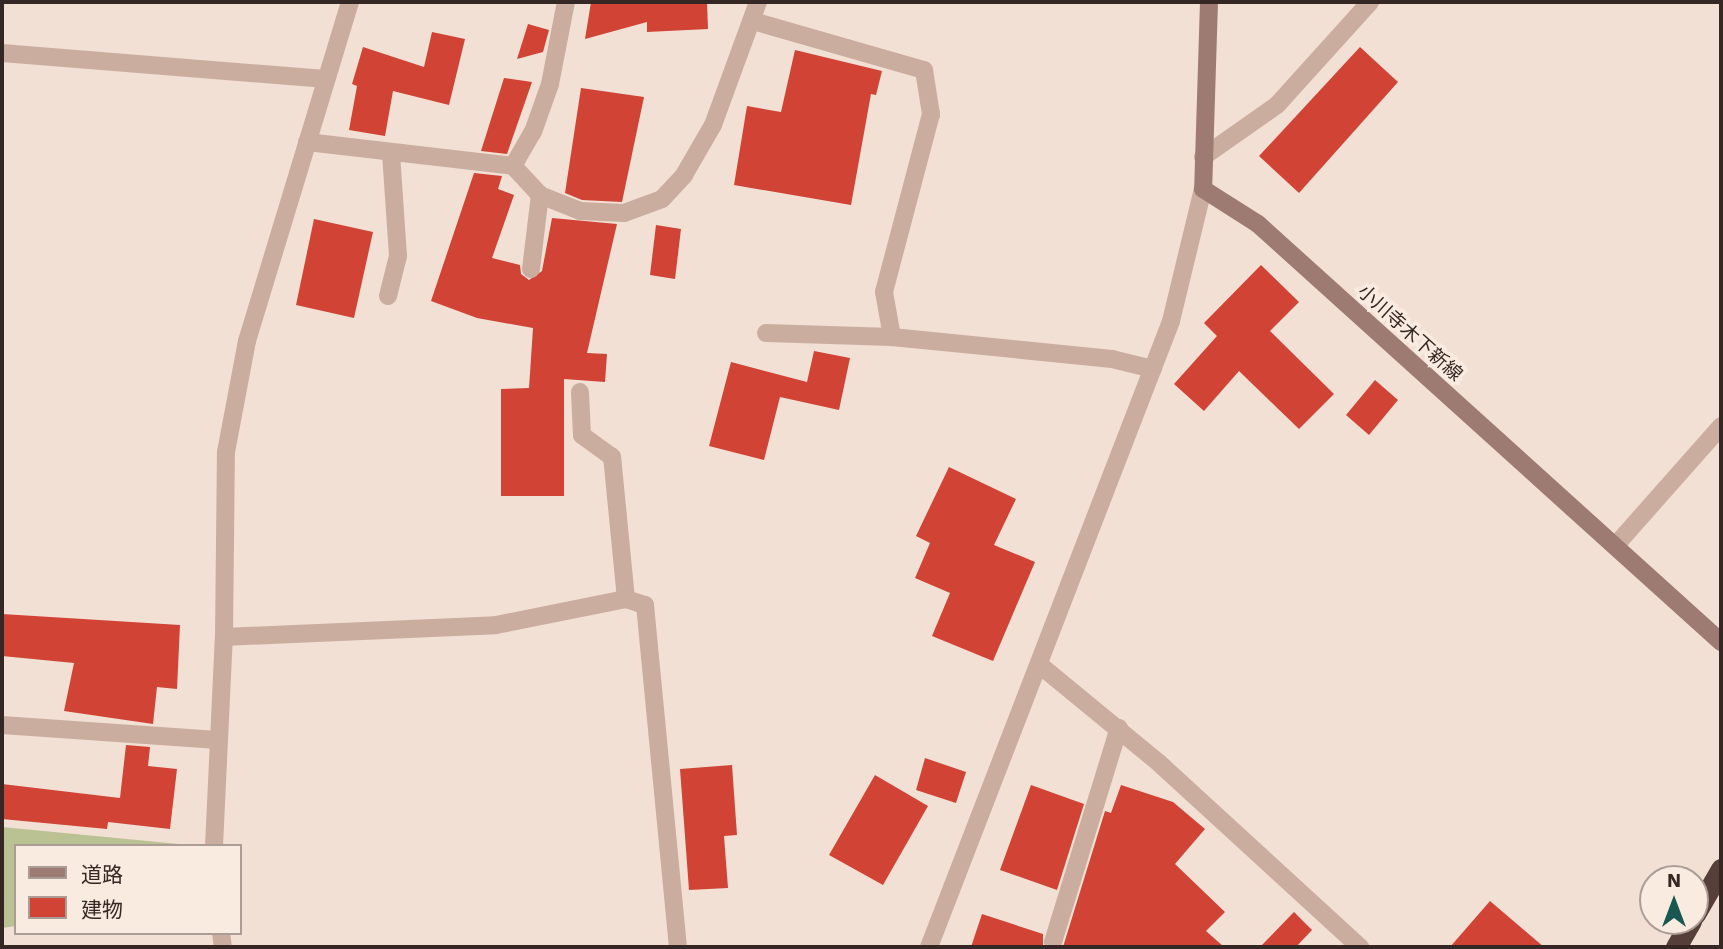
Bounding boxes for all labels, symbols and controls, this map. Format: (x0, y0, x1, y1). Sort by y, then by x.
street label: 小川寺木下新線 (1353, 280, 1467, 386)
legend (14, 844, 242, 935)
text: 道路 (81, 862, 123, 887)
north arrow (1639, 865, 1709, 935)
text: N (1667, 869, 1681, 892)
text: 建物 (81, 897, 123, 922)

